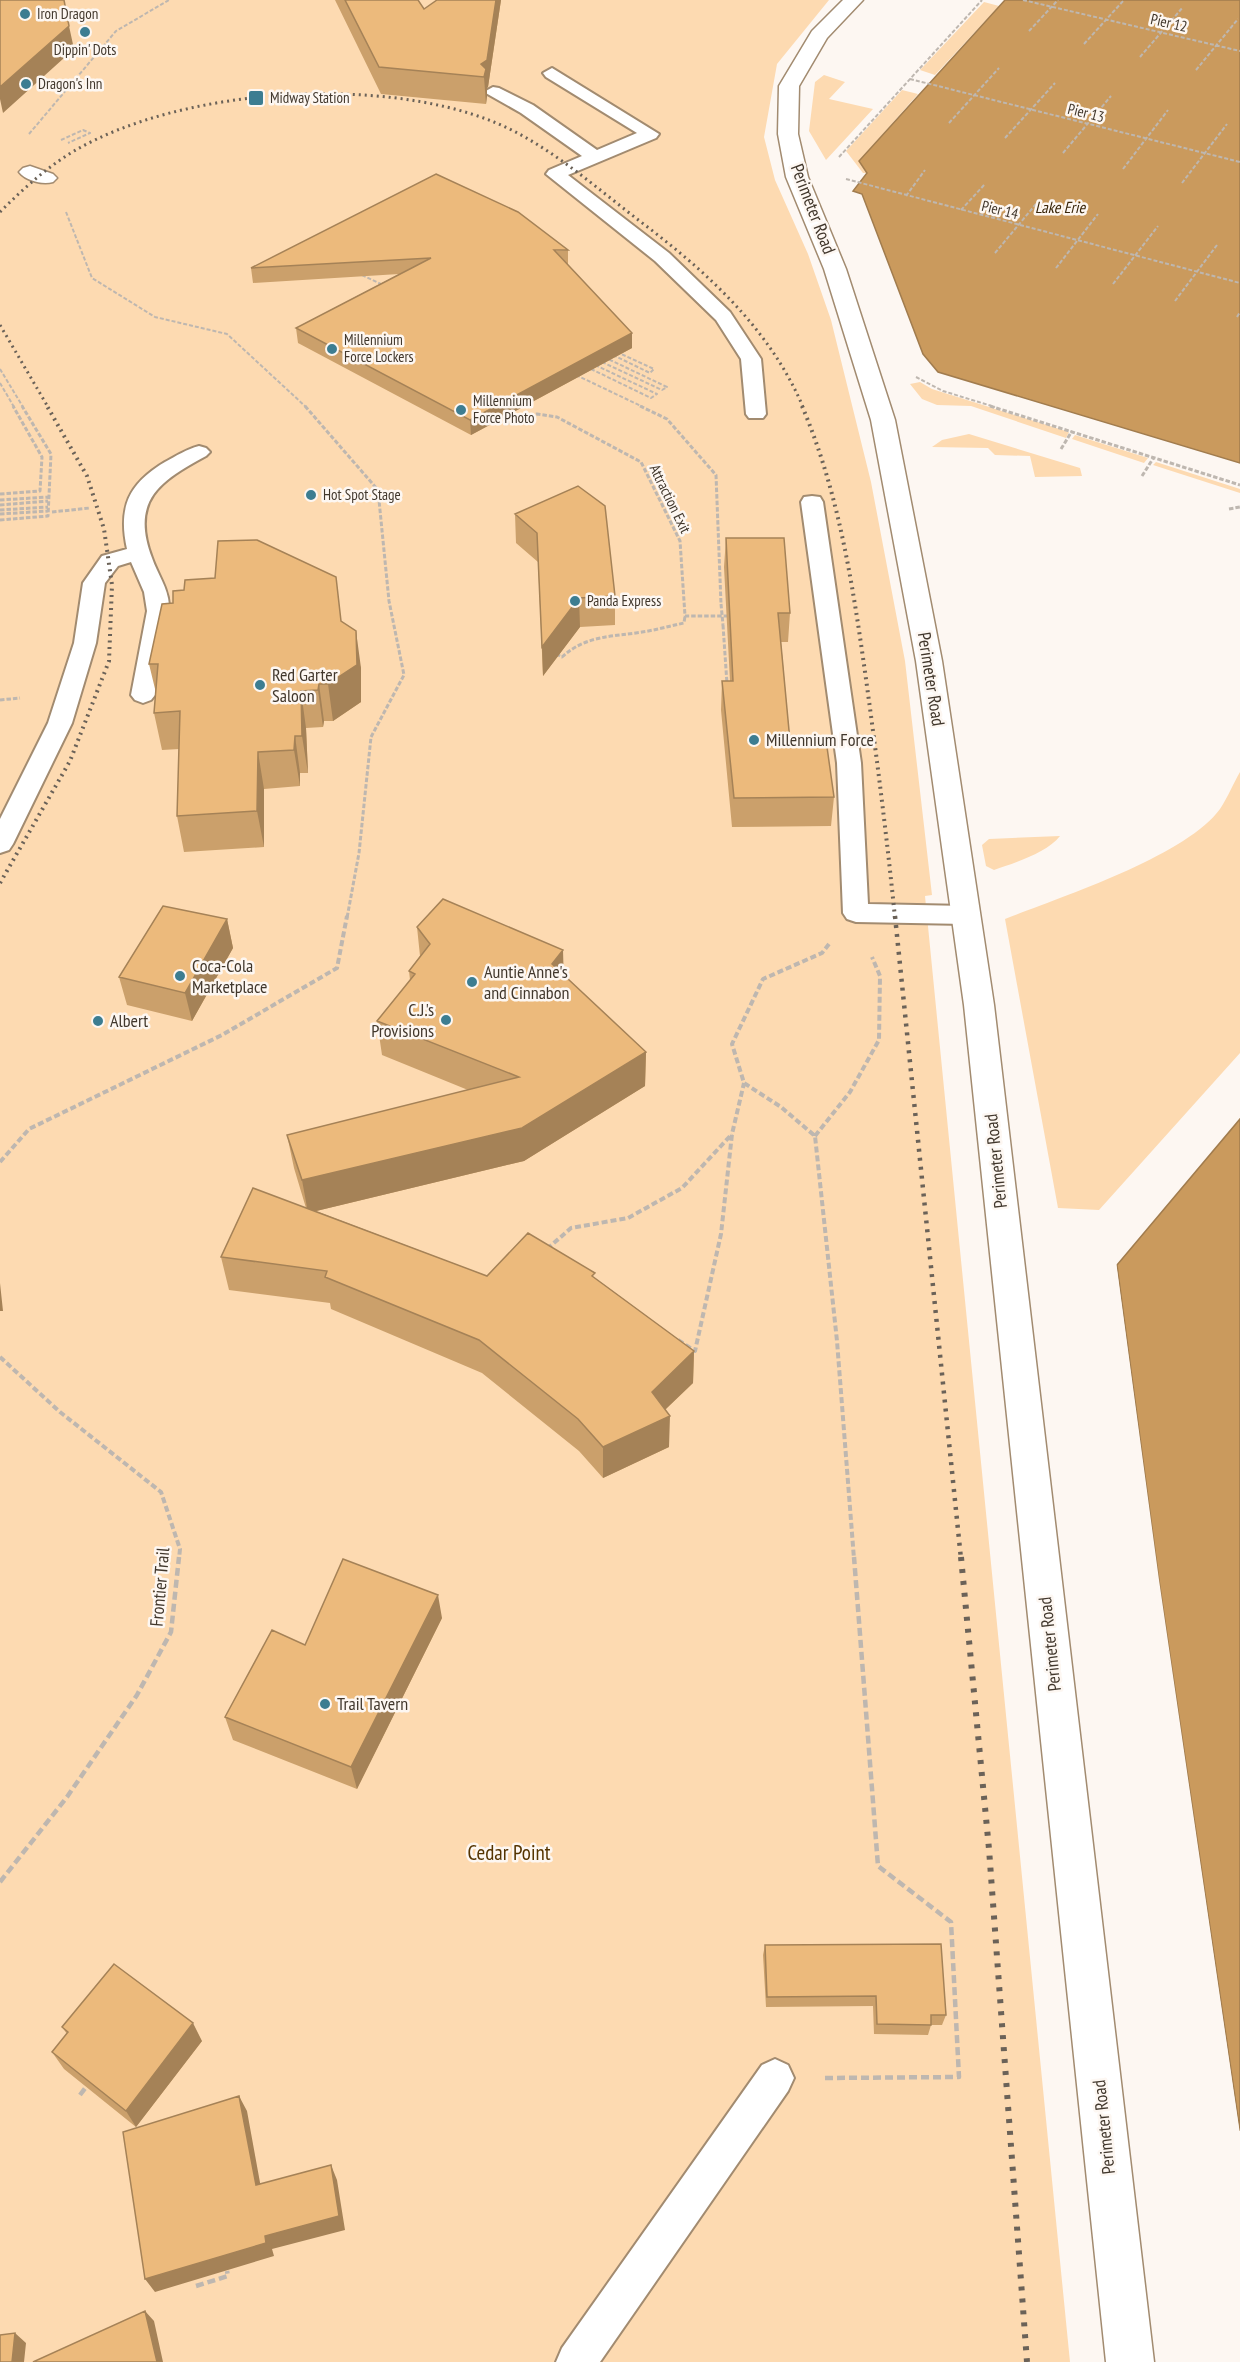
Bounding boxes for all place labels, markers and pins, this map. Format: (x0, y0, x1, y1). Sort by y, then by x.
place label: Iron Dragon (37, 4, 98, 23)
marker: Iron Dragon (18, 7, 32, 21)
marker: Dippin' Dots (78, 25, 92, 39)
place label: Dippin' Dots (54, 40, 116, 59)
place label: Dragon's Inn (38, 74, 102, 93)
marker: Dragon's Inn (19, 77, 33, 91)
place label: Midway Station (270, 88, 350, 107)
marker: Midway Station (247, 89, 265, 107)
place label: Millennium Force Lockers (344, 330, 414, 366)
marker: Millennium Force Lockers (325, 342, 339, 356)
place label: Millennium Force Photo (473, 391, 535, 427)
marker: Millennium Force Photo (454, 403, 468, 417)
place label: Hot Spot Stage (323, 485, 401, 504)
marker: Hot Spot Stage (304, 488, 318, 502)
place label: Panda Express (587, 591, 661, 610)
marker: Panda Express (568, 594, 582, 608)
place label: Red Garter Saloon (272, 663, 338, 707)
marker: Red Garter Saloon (253, 678, 267, 692)
place label: Millennium Force (766, 728, 874, 751)
marker: Millennium Force (747, 733, 761, 747)
place label: Coca-Cola Marketplace (192, 954, 268, 998)
place label: Auntie Anne's and Cinnabon (484, 960, 569, 1004)
marker: Coca-Cola Marketplace (173, 969, 187, 983)
marker: Auntie Anne's and Cinnabon (465, 975, 479, 989)
place label: C.J.'s Provisions (371, 998, 434, 1042)
place label: Albert (110, 1009, 148, 1032)
marker: C.J.'s Provisions (439, 1013, 453, 1027)
marker: Albert (91, 1014, 105, 1028)
place label: Trail Tavern (337, 1692, 408, 1715)
marker: Trail Tavern (318, 1697, 332, 1711)

